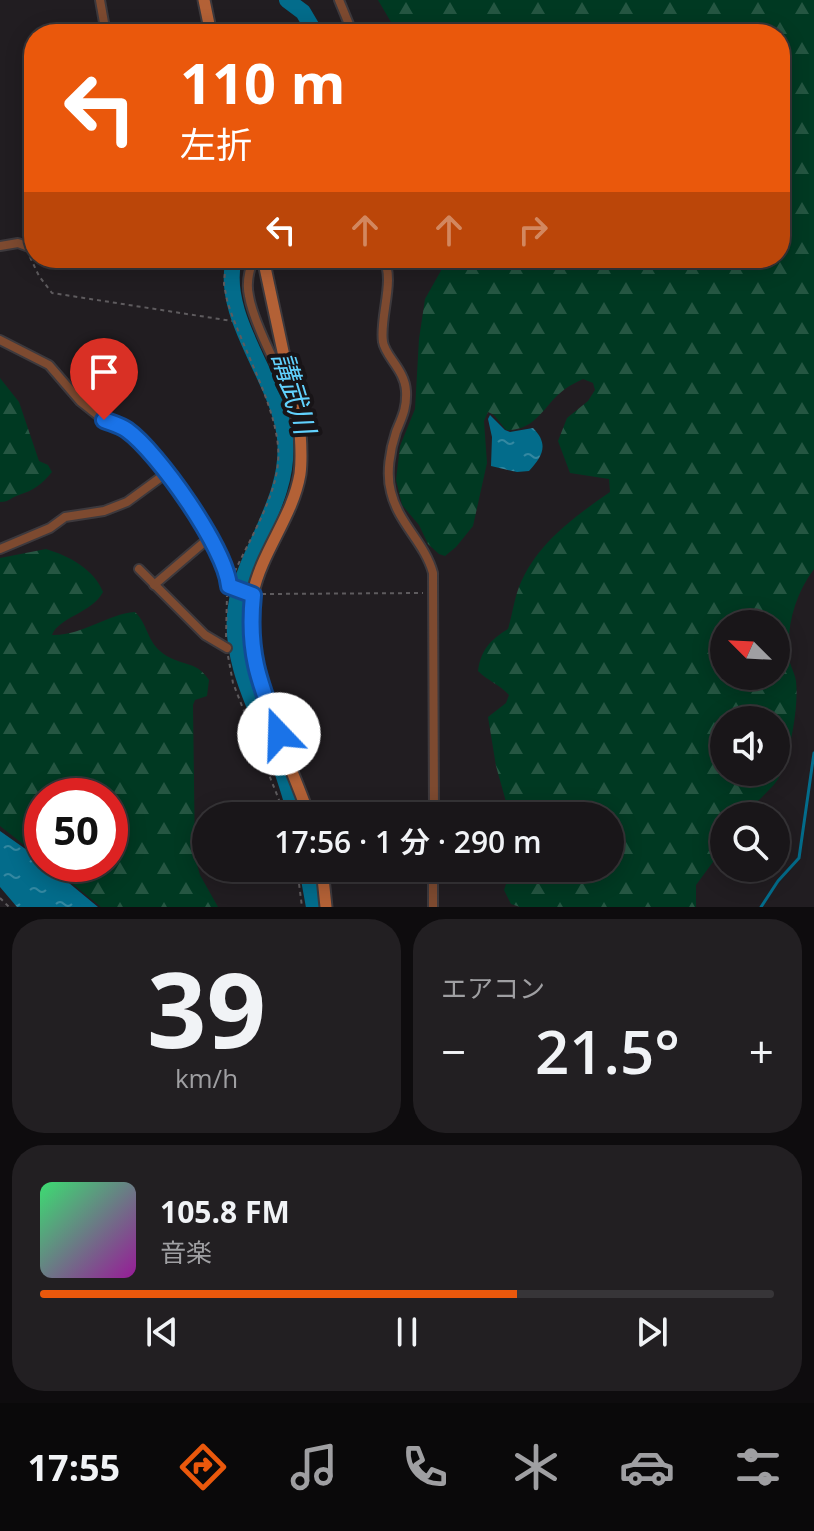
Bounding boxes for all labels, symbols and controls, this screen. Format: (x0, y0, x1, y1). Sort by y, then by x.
text: 110 m (180, 44, 346, 120)
icon: left (48, 56, 152, 160)
text: 左折 (180, 120, 252, 169)
icon: left (259, 208, 303, 252)
icon: ahead (343, 208, 387, 252)
icon: ahead (427, 208, 471, 252)
icon: right (511, 208, 555, 252)
pin (70, 338, 138, 420)
water label: 講武川 (265, 347, 326, 441)
icon: arrive (82, 350, 126, 394)
north arrow (710, 610, 790, 690)
map controls (710, 610, 790, 882)
position arrow (237, 692, 321, 776)
button: sound (710, 706, 790, 786)
speed limit sign: 50 (24, 778, 128, 882)
button: search (710, 802, 790, 882)
text: 17:56 · 1 分 · 290 m (274, 821, 542, 862)
text: 39 (147, 937, 266, 1078)
text: エアコン (441, 970, 545, 1006)
text: 21.5° (535, 1010, 680, 1092)
text: − (441, 1021, 466, 1081)
text: + (749, 1021, 774, 1081)
text: km/h (175, 1060, 238, 1096)
text: 105.8 FM (160, 1191, 290, 1232)
text: 音楽 (160, 1234, 212, 1270)
icon: previous (140, 1310, 184, 1354)
icon: pause (385, 1310, 429, 1354)
icon: next (630, 1310, 674, 1354)
icon: directions (175, 1439, 231, 1495)
icon: music (286, 1439, 342, 1495)
icon: phone (397, 1439, 453, 1495)
icon: climate (508, 1439, 564, 1495)
icon: car (619, 1439, 675, 1495)
icon: filters (730, 1439, 786, 1495)
text: 17:55 (28, 1443, 120, 1492)

